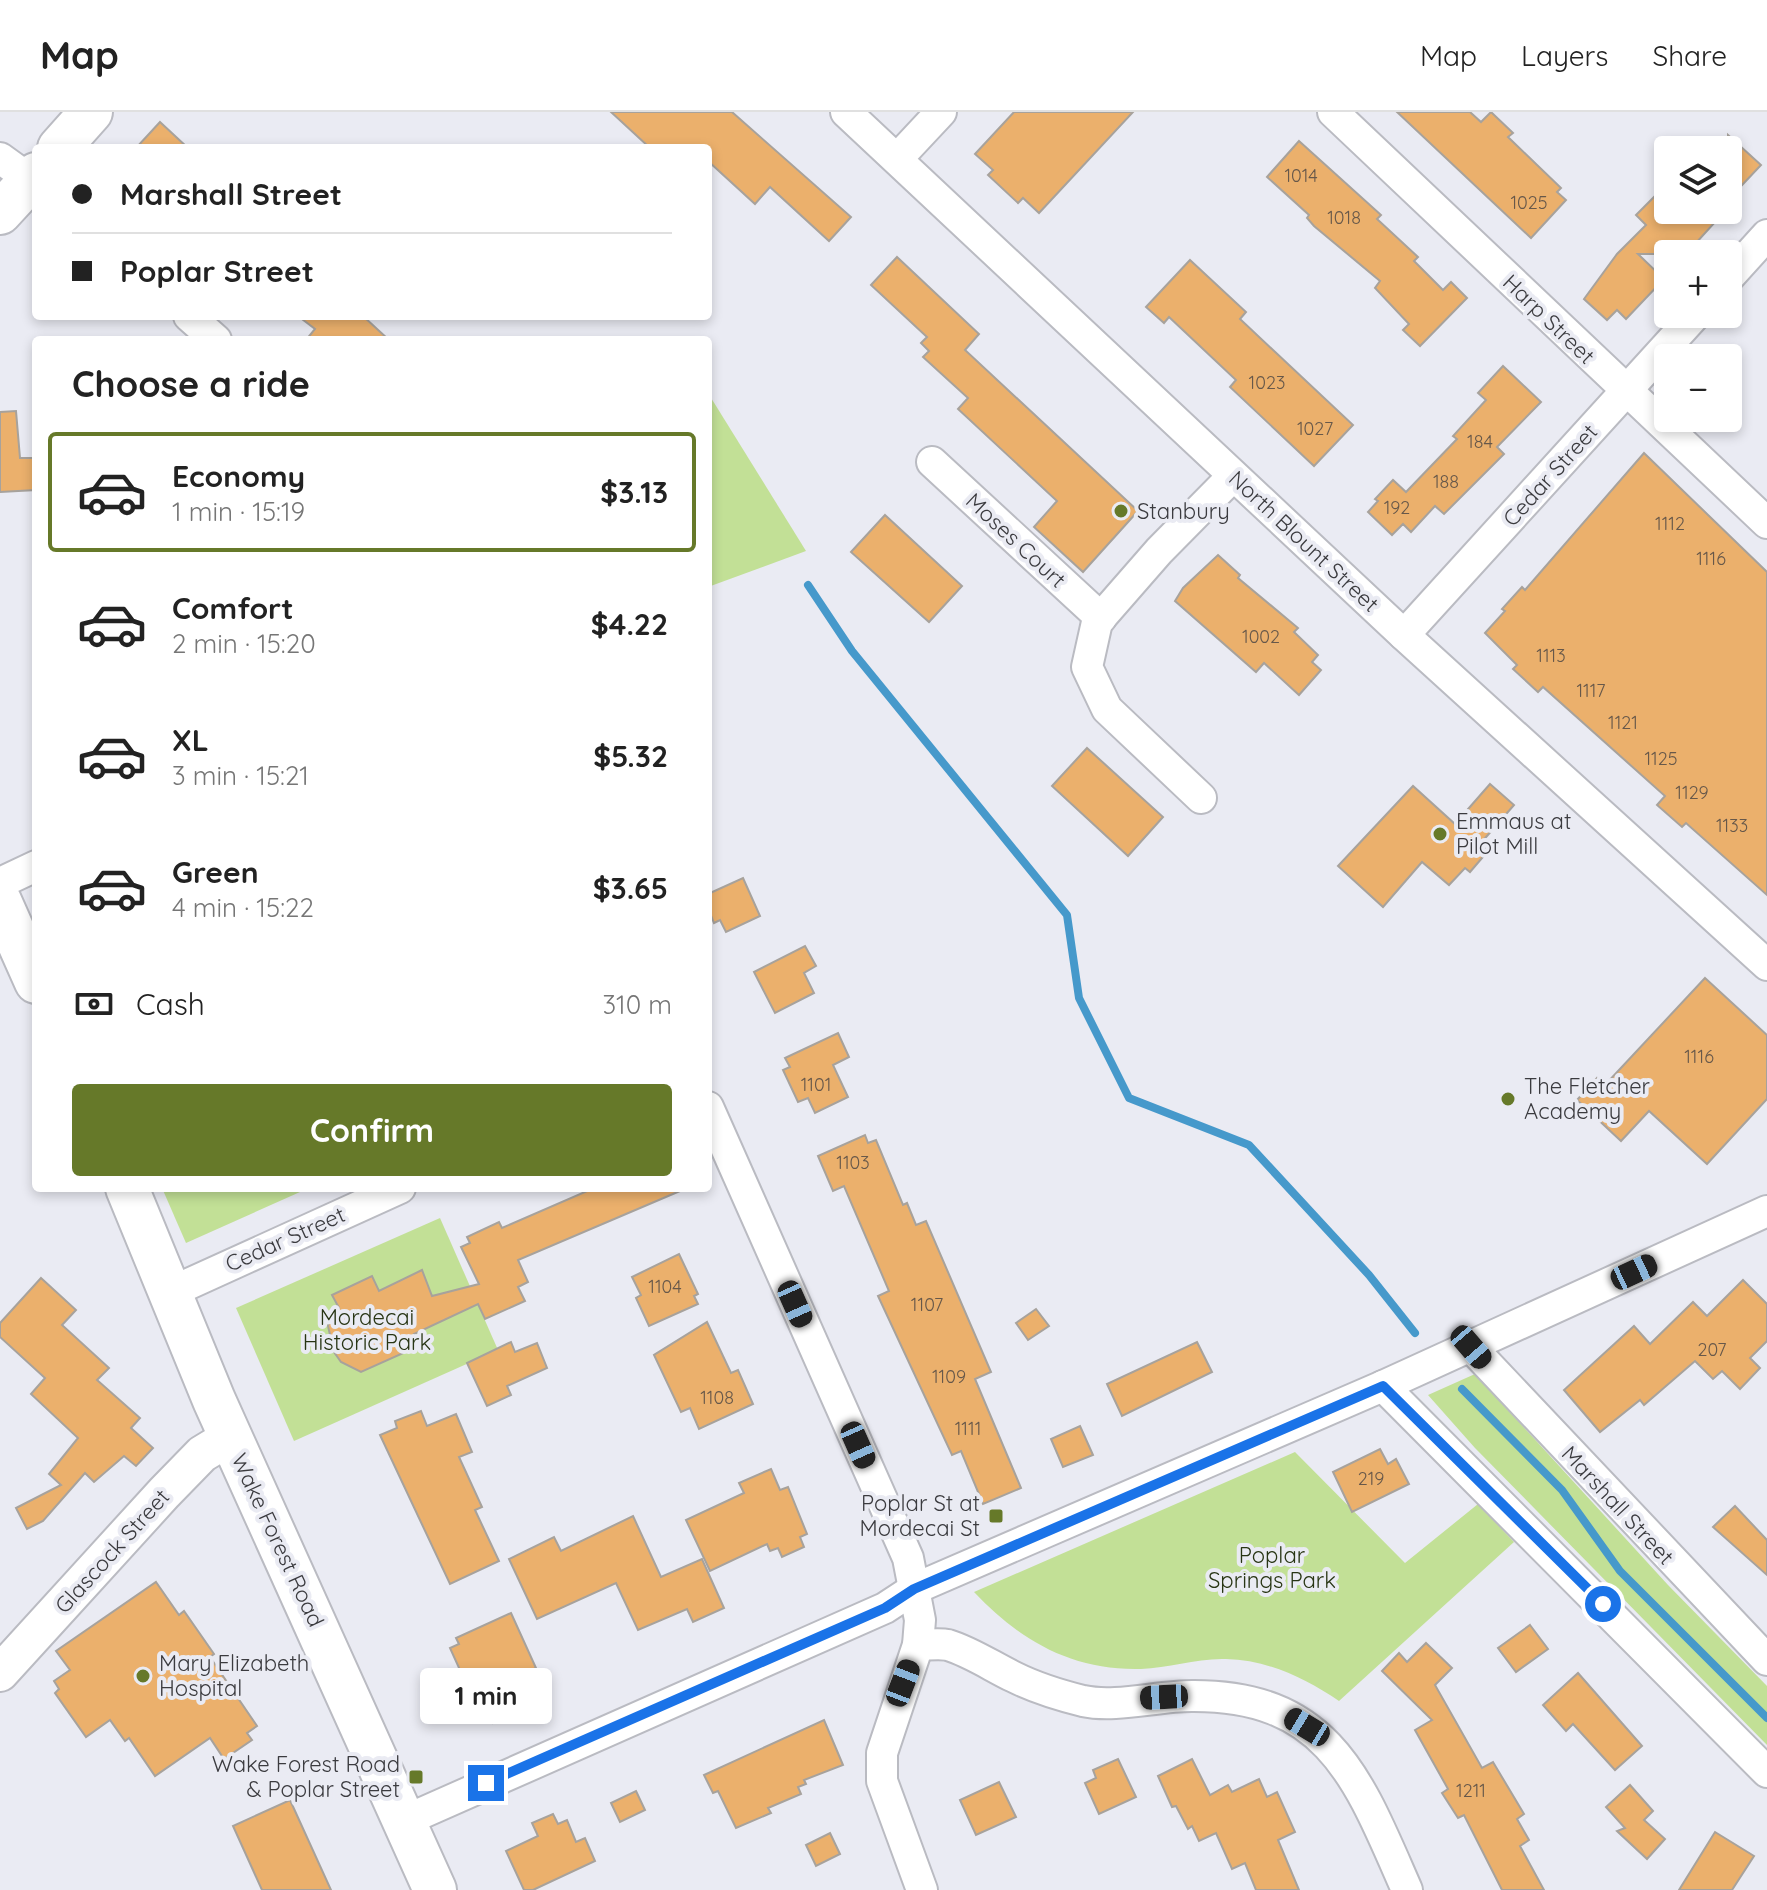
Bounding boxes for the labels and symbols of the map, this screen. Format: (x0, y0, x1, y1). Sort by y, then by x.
house number: 1014 (1284, 164, 1318, 187)
house number: 1025 (1510, 191, 1548, 214)
house number: 1018 (1327, 206, 1361, 229)
street label: Harp Street (1497, 268, 1601, 370)
house number: 1023 (1249, 371, 1285, 394)
house number: 1027 (1297, 417, 1333, 440)
street label: Cedar Street (1497, 418, 1603, 532)
house number: 184 (1467, 430, 1493, 453)
street label: North Blount Street (1223, 464, 1385, 618)
house number: 188 (1433, 470, 1459, 493)
street label: Moses Court (960, 487, 1072, 593)
house number: 192 (1384, 496, 1410, 519)
place label: Stanbury (1137, 497, 1230, 525)
marker: Stanbury (1112, 502, 1130, 520)
house number: 1112 (1655, 512, 1685, 535)
house number: 1116 (1696, 547, 1726, 570)
house number: 1002 (1242, 625, 1280, 648)
house number: 1113 (1536, 644, 1566, 667)
house number: 1117 (1576, 679, 1606, 702)
house number: 1121 (1608, 711, 1638, 734)
house number: 1125 (1644, 747, 1678, 770)
house number: 1129 (1675, 781, 1709, 804)
place label: Emmaus at Pilot Mill (1456, 807, 1571, 860)
house number: 1133 (1716, 814, 1748, 837)
marker: Emmaus at Pilot Mill (1431, 825, 1449, 843)
house number: 1116 (1684, 1045, 1714, 1068)
place label: The Fletcher Academy (1524, 1072, 1651, 1125)
house number: 1101 (801, 1073, 831, 1096)
marker: The Fletcher Academy (1499, 1090, 1517, 1108)
house number: 1103 (836, 1151, 870, 1174)
street label: Cedar Street (221, 1200, 349, 1278)
car (1607, 1251, 1661, 1293)
house number: 1104 (648, 1275, 682, 1298)
car (774, 1277, 816, 1331)
house number: 1107 (911, 1293, 943, 1316)
park label: Mordecai Historic Park (303, 1303, 431, 1356)
car (1446, 1321, 1496, 1373)
house number: 207 (1698, 1338, 1726, 1361)
house number: 1109 (932, 1365, 966, 1388)
house number: 1108 (700, 1386, 734, 1409)
house number: 1111 (955, 1417, 981, 1440)
car (837, 1418, 879, 1472)
street label: Marshall Street (1556, 1440, 1680, 1570)
street label: Wake Forest Road (226, 1449, 330, 1631)
house number: 219 (1358, 1467, 1384, 1490)
street label: Glascock Street (49, 1483, 175, 1619)
place label: Poplar St at Mordecai St (860, 1489, 980, 1542)
marker: Poplar St at Mordecai St (987, 1507, 1005, 1525)
park label: Poplar Springs Park (1208, 1541, 1336, 1594)
route start (1585, 1586, 1621, 1622)
place label: Mary Elizabeth Hospital (159, 1649, 309, 1702)
car (883, 1656, 923, 1710)
marker: Mary Elizabeth Hospital (134, 1667, 152, 1685)
callout: 1 min (420, 1667, 552, 1723)
car (1139, 1684, 1189, 1710)
car (1280, 1704, 1334, 1750)
place label: Wake Forest Road & Poplar Street (212, 1750, 400, 1803)
route end (468, 1765, 504, 1801)
marker: Wake Forest Road & Poplar Street (407, 1768, 425, 1786)
house number: 1211 (1456, 1779, 1486, 1802)

